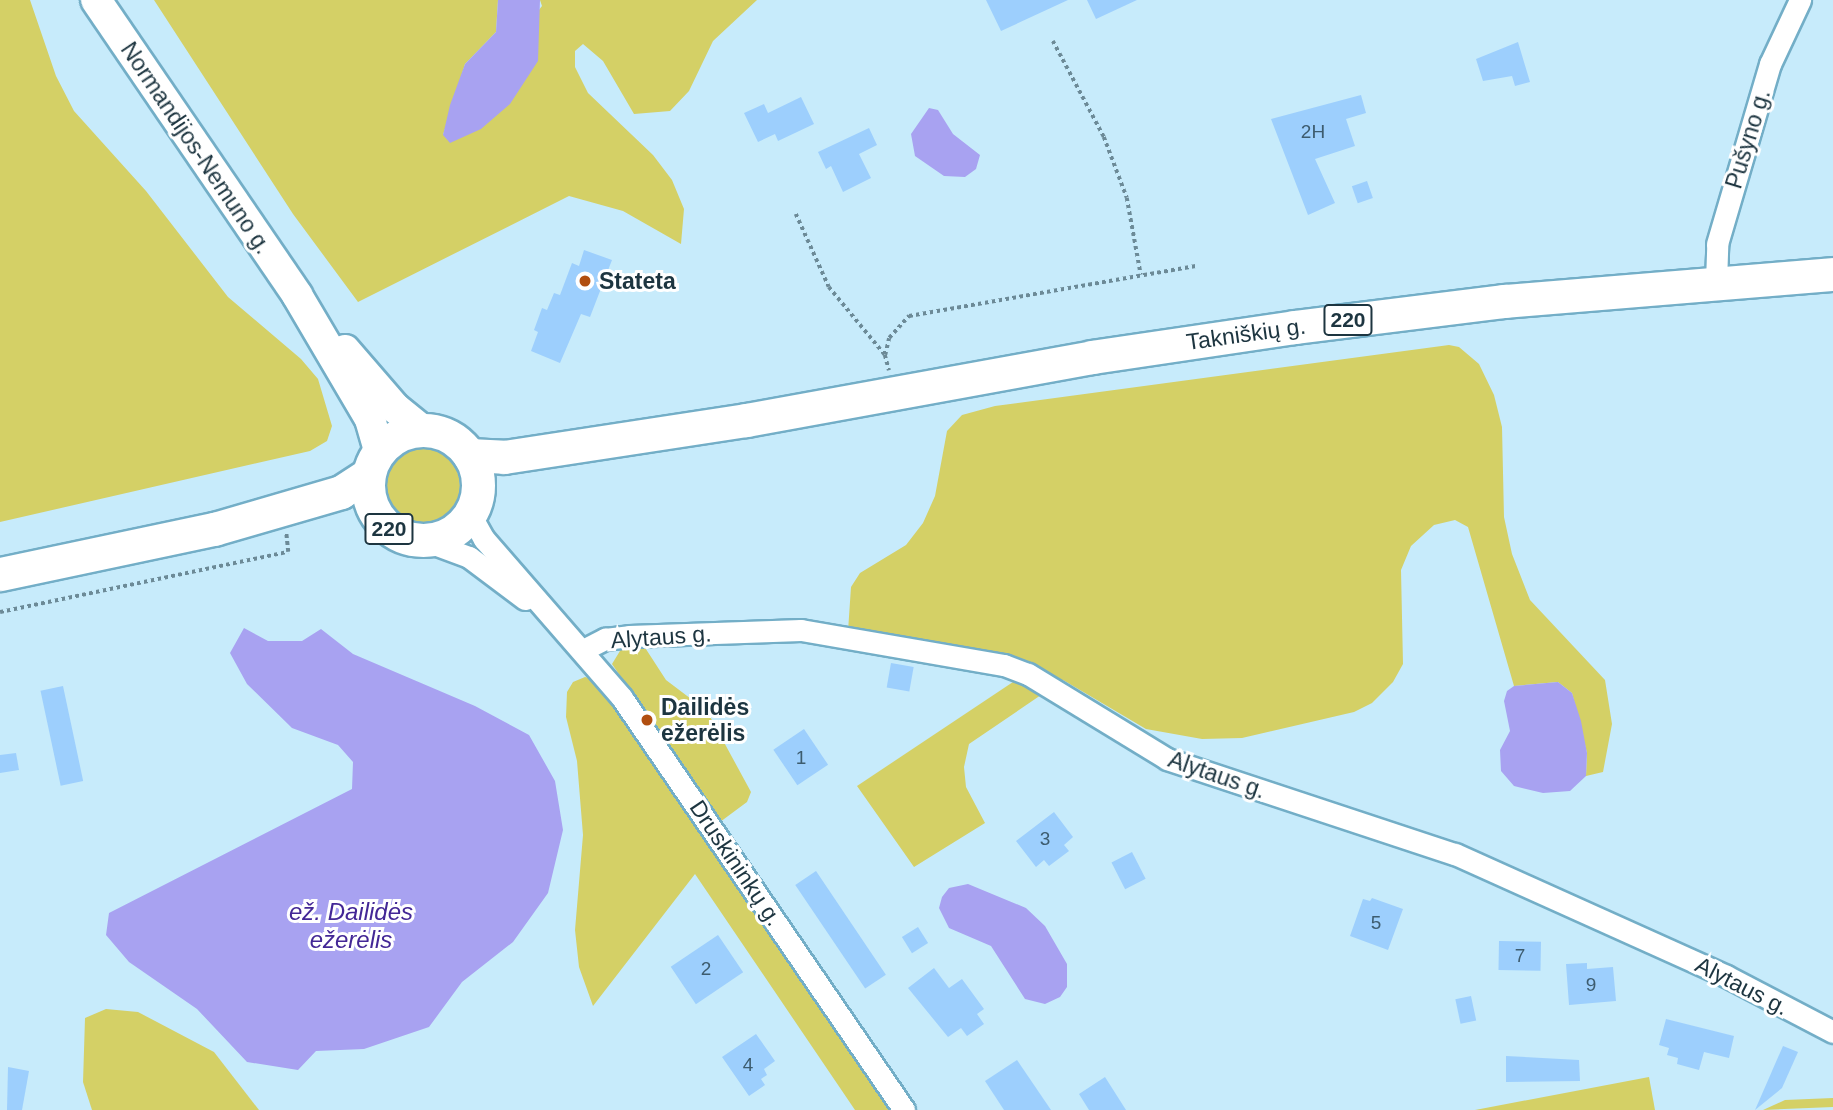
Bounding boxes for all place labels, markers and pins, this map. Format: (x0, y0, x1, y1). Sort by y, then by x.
place label: Stateta (599, 267, 676, 295)
marker: Stateta (577, 273, 593, 289)
place label: Dailidės ežerėlis (661, 693, 749, 747)
marker: Dailidės ežerėlis (639, 712, 655, 728)

